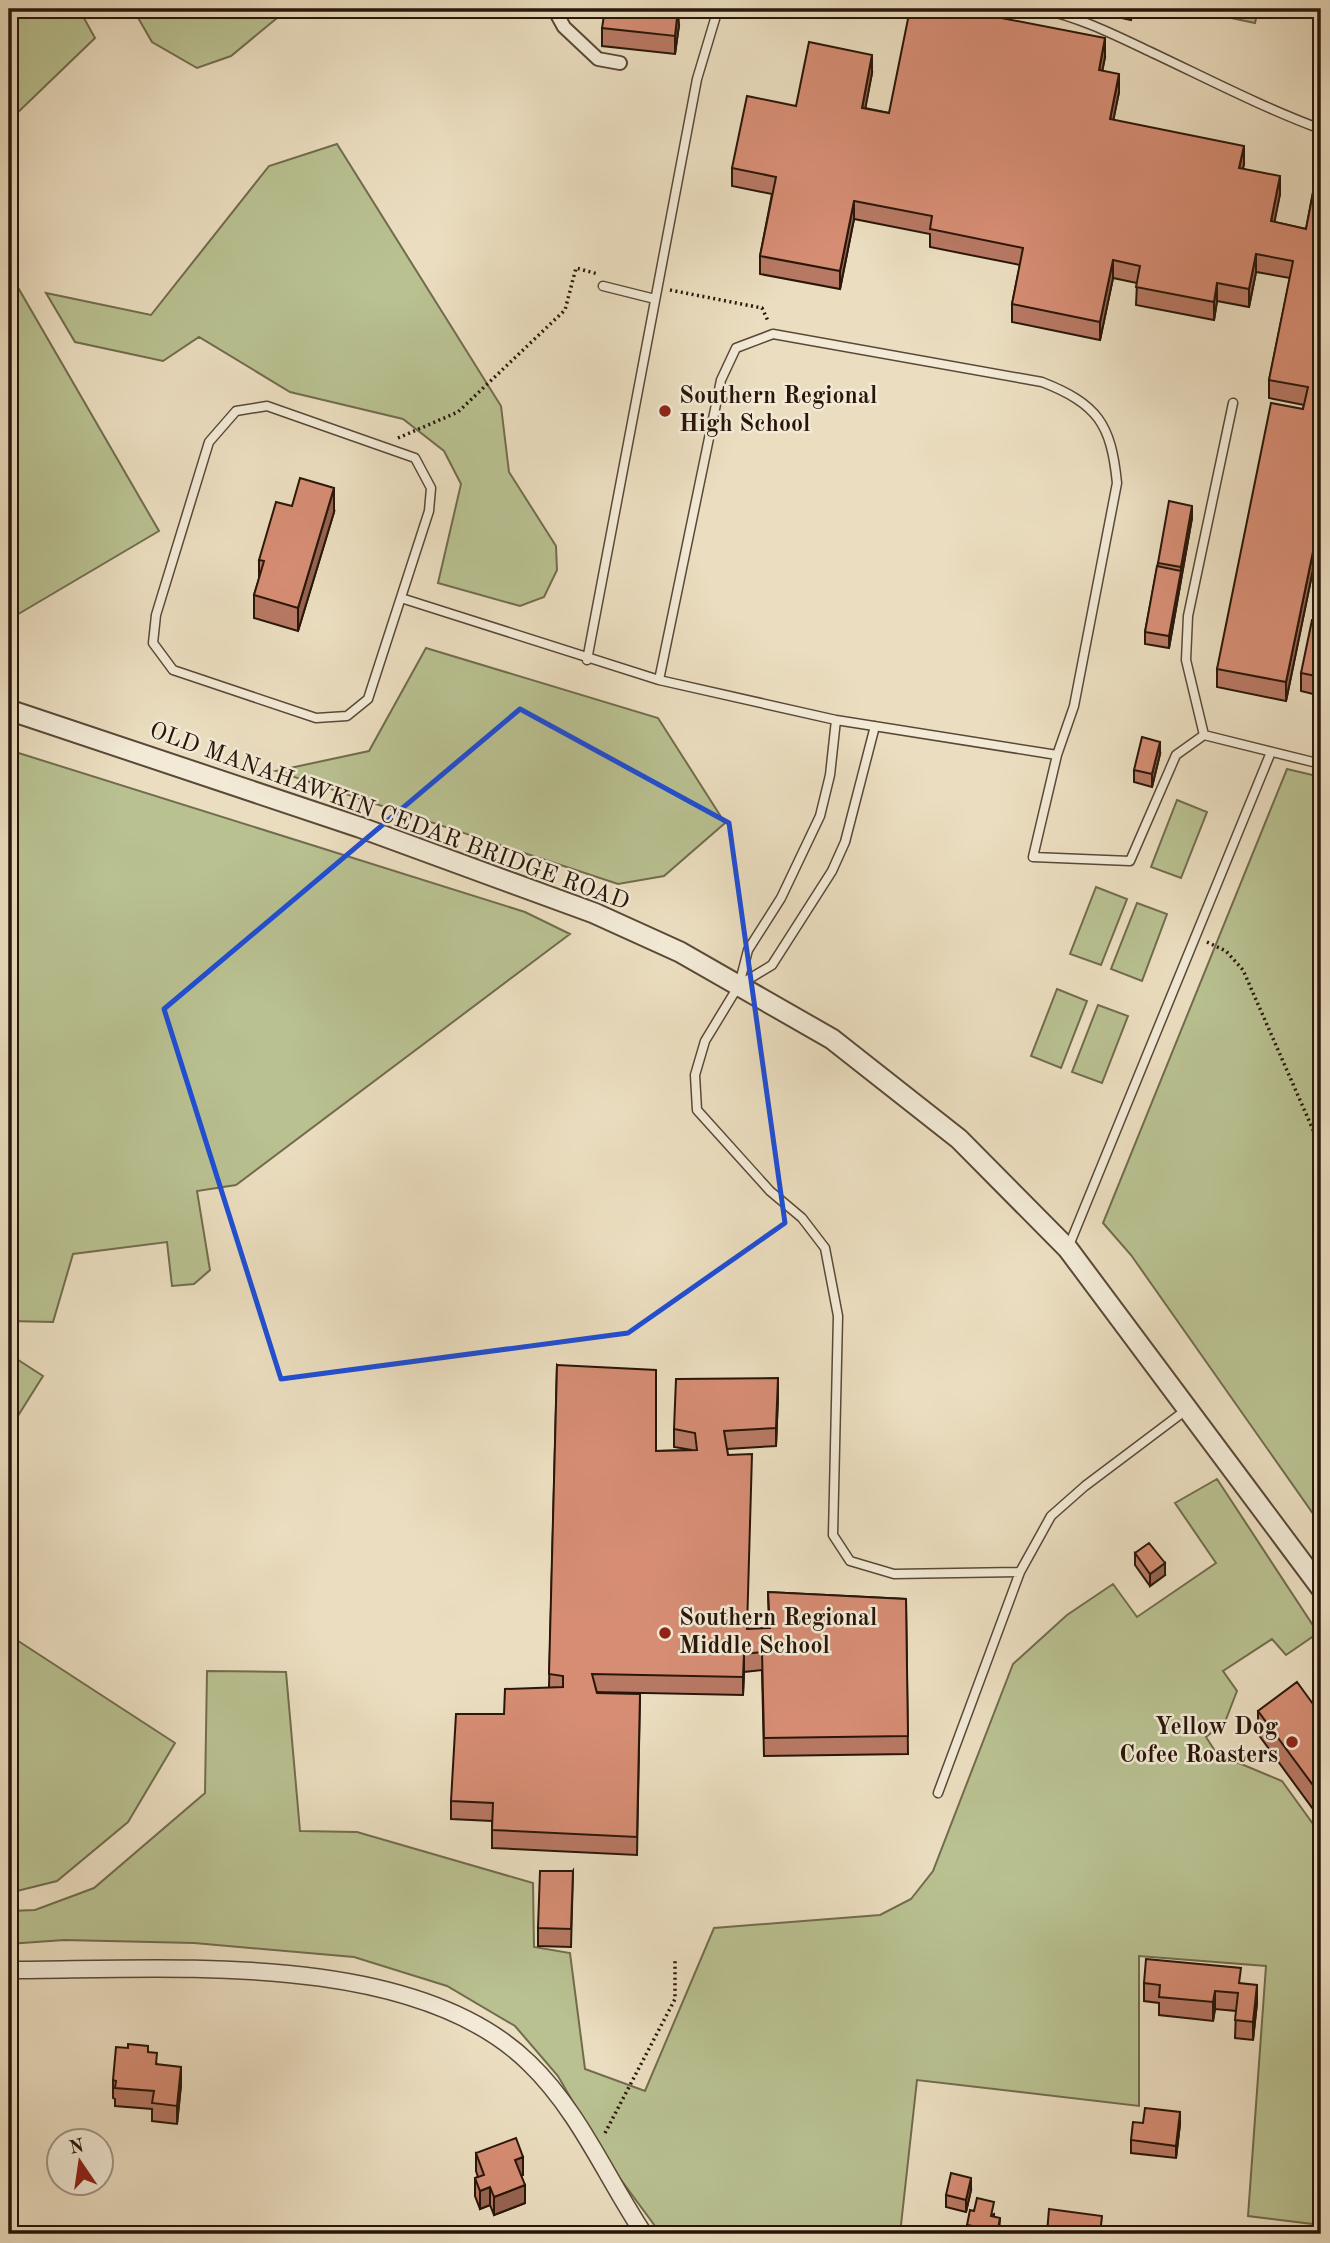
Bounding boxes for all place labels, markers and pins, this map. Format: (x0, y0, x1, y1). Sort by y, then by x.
place label: Southern Regional High School (679, 385, 877, 437)
marker: Southern Regional High School (657, 403, 673, 419)
place label: Southern Regional Middle School (679, 1607, 877, 1659)
marker: Southern Regional Middle School (657, 1625, 673, 1641)
place label: Yellow Dog Cofee Roasters (1119, 1716, 1279, 1768)
marker: Yellow Dog Cofee Roasters (1284, 1734, 1300, 1750)

